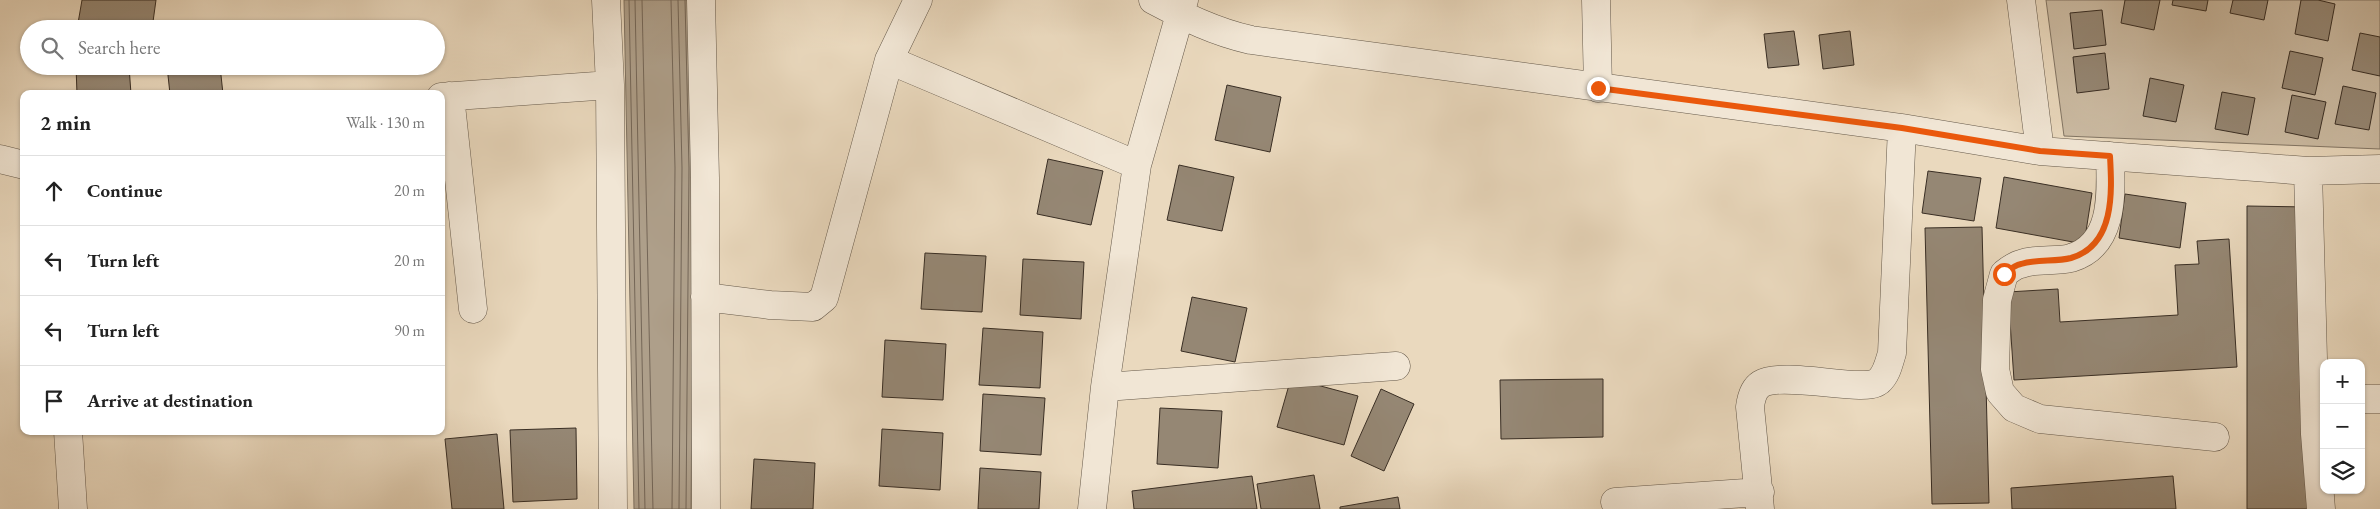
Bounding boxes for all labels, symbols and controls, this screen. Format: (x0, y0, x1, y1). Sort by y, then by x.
search box (20, 20, 445, 75)
icon: search (38, 34, 66, 62)
text: Search here (78, 35, 160, 60)
route end (1587, 77, 1610, 100)
text: 2 min (40, 109, 91, 136)
text: Walk · 130 m (346, 112, 425, 133)
icon: ahead (40, 177, 68, 205)
text: Continue (87, 178, 162, 203)
text: 20 m (394, 180, 425, 201)
icon: left (40, 247, 68, 275)
text: Turn left (87, 248, 159, 273)
text: 20 m (394, 250, 425, 271)
route start (1993, 263, 2016, 286)
icon: left (40, 317, 68, 345)
text: Turn left (87, 318, 159, 343)
text: 90 m (394, 320, 425, 341)
map controls (2320, 359, 2365, 494)
button: + (2320, 359, 2365, 404)
icon: arrive (40, 387, 68, 415)
text: Arrive at destination (87, 388, 253, 413)
button: − (2320, 404, 2365, 449)
button: layers (2320, 449, 2365, 494)

